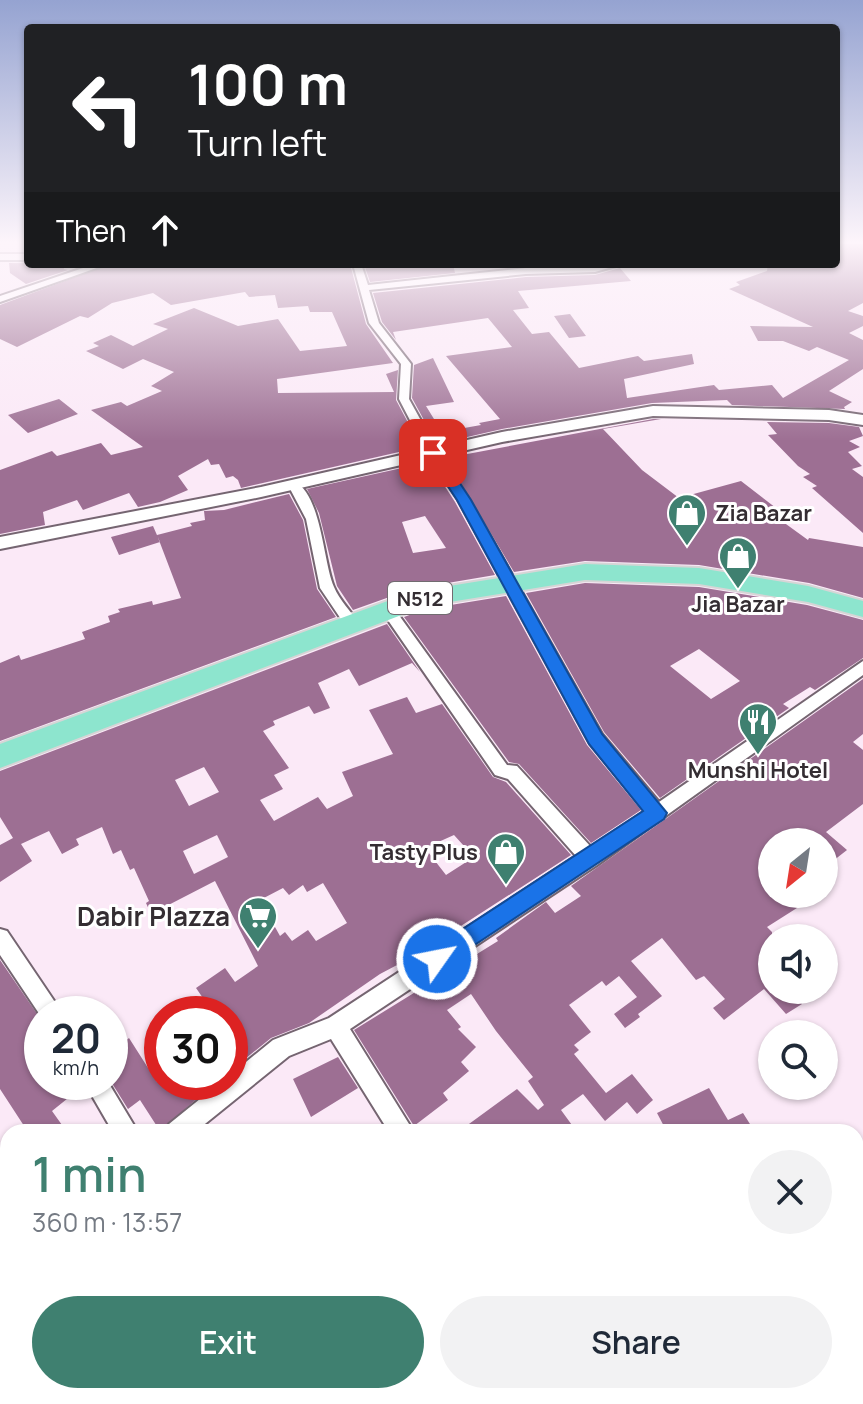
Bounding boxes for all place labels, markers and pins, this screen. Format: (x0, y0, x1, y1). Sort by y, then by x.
pin (399, 419, 467, 487)
shop icon: Zia Bazar (666, 492, 708, 547)
place label: Zia Bazar (715, 498, 812, 528)
shop icon: Jia Bazar (717, 535, 759, 590)
place label: Jia Bazar (691, 589, 785, 619)
restaurant icon: Munshi Hotel (737, 701, 779, 756)
place label: Munshi Hotel (688, 755, 828, 785)
shop icon: Tasty Plus (485, 831, 527, 886)
place label: Tasty Plus (370, 837, 478, 867)
supermarket icon: Dabir Plazza (237, 895, 279, 950)
place label: Dabir Plazza (77, 898, 230, 934)

